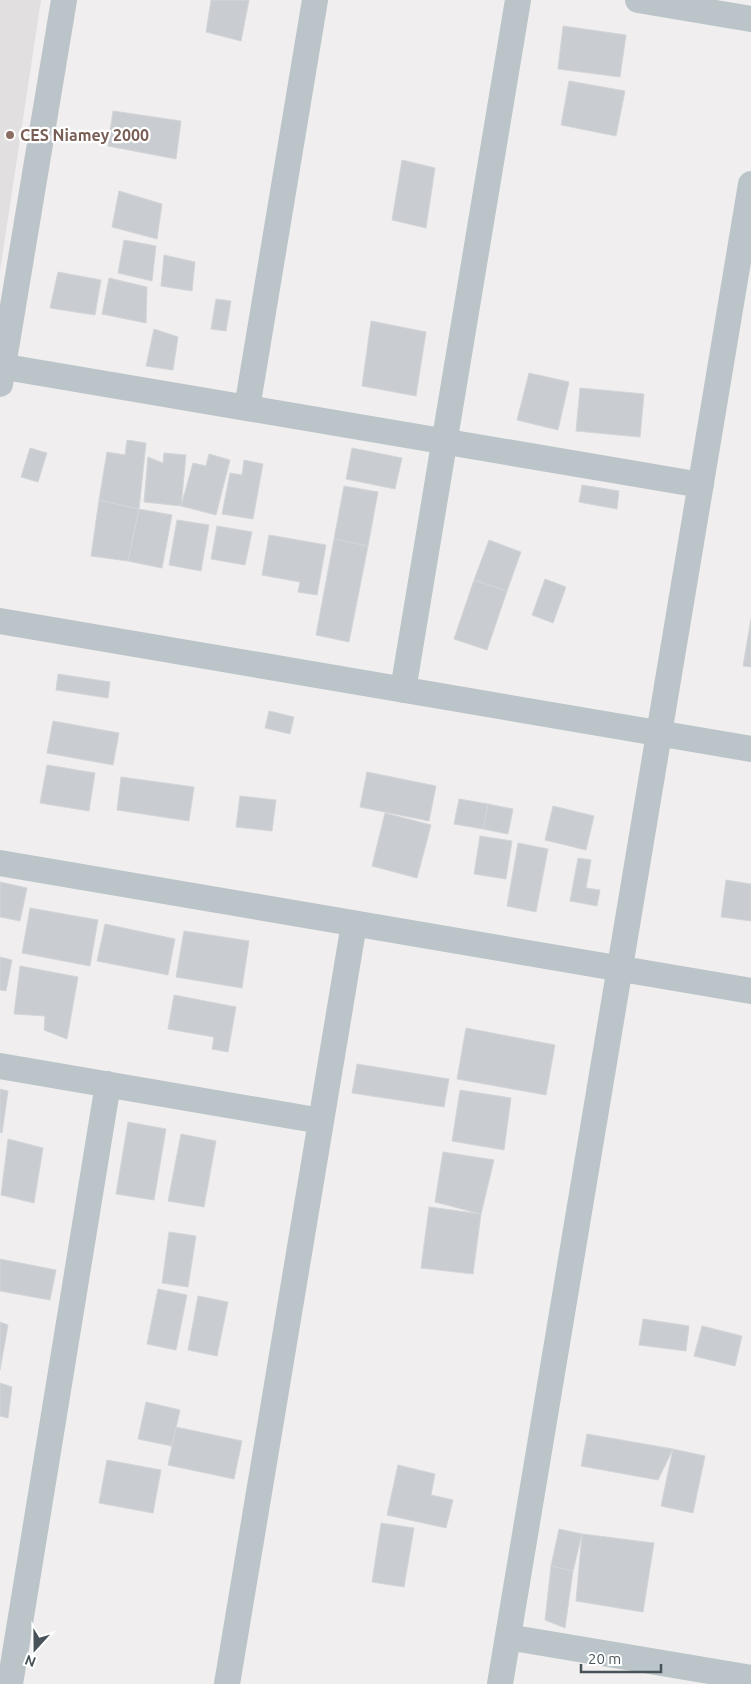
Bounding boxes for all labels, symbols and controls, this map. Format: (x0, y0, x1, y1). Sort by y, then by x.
place label: CES Niamey 2000 (20, 126, 149, 144)
marker: CES Niamey 2000 (4, 129, 16, 141)
north arrow (10, 1624, 60, 1674)
scale bar (581, 1642, 661, 1674)
text: 20 m (588, 1650, 621, 1667)
text: N (23, 1652, 38, 1670)

